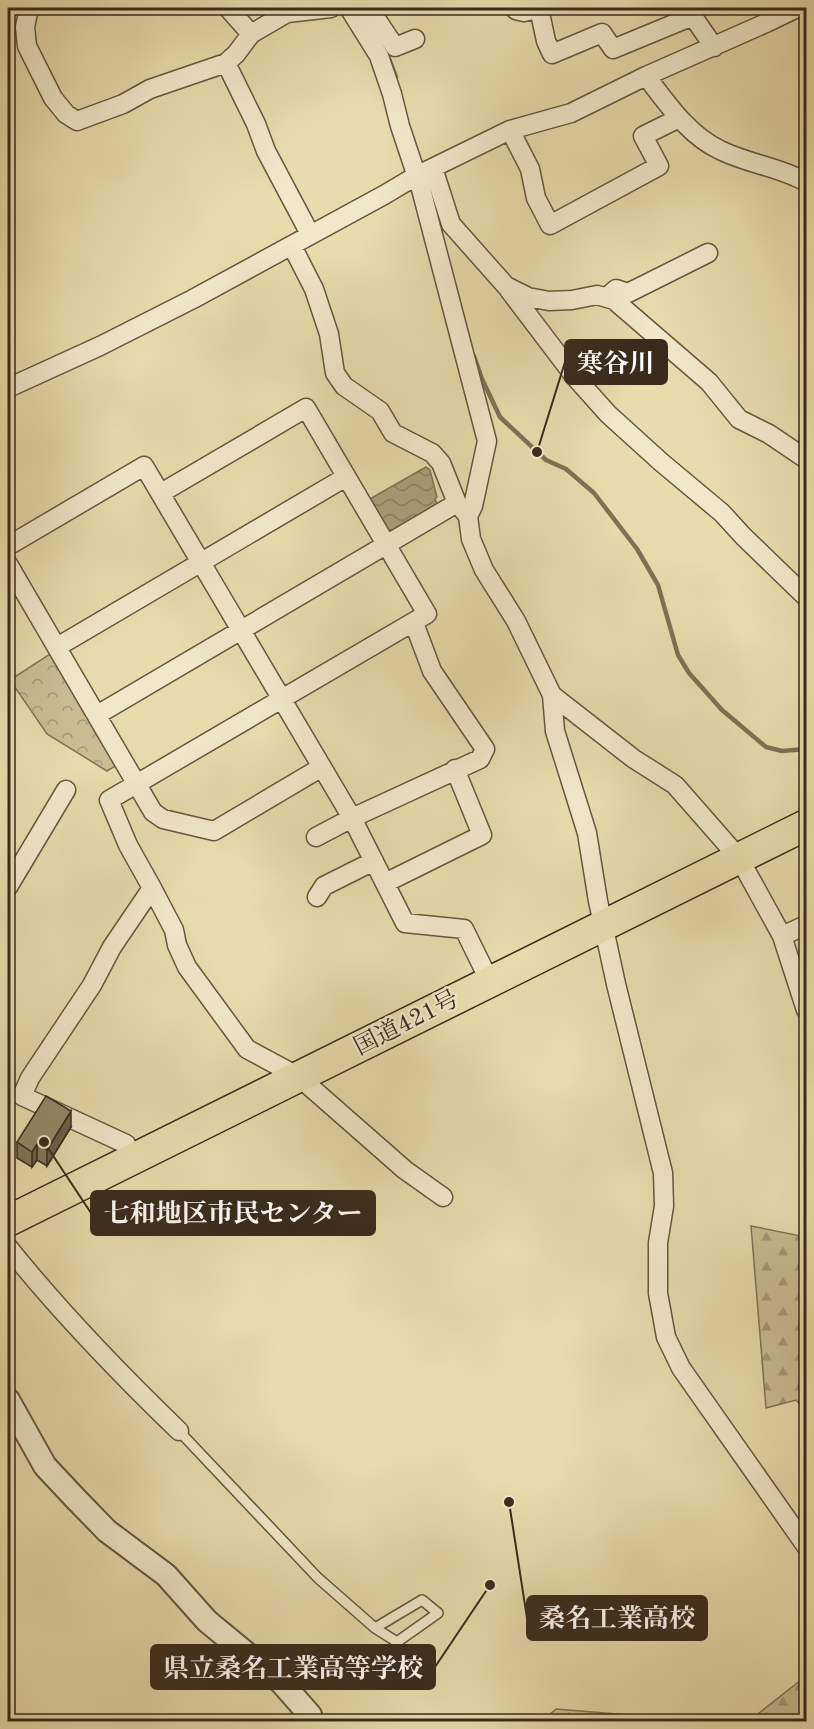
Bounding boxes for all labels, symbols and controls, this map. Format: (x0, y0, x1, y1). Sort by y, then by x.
callout: 寒谷川 (565, 340, 667, 384)
text: 寒谷川 (577, 349, 655, 378)
street label: 国道421号 (350, 985, 463, 1061)
callout: 七和地区市民センター (91, 1191, 375, 1235)
text: 七和地区市民センター (104, 1199, 362, 1228)
callout: 桑名工業高校 (527, 1596, 707, 1640)
text: 桑名工業高校 (539, 1604, 695, 1633)
callout: 県立桑名工業高等学校 (151, 1645, 435, 1689)
text: 県立桑名工業高等学校 (163, 1654, 423, 1683)

